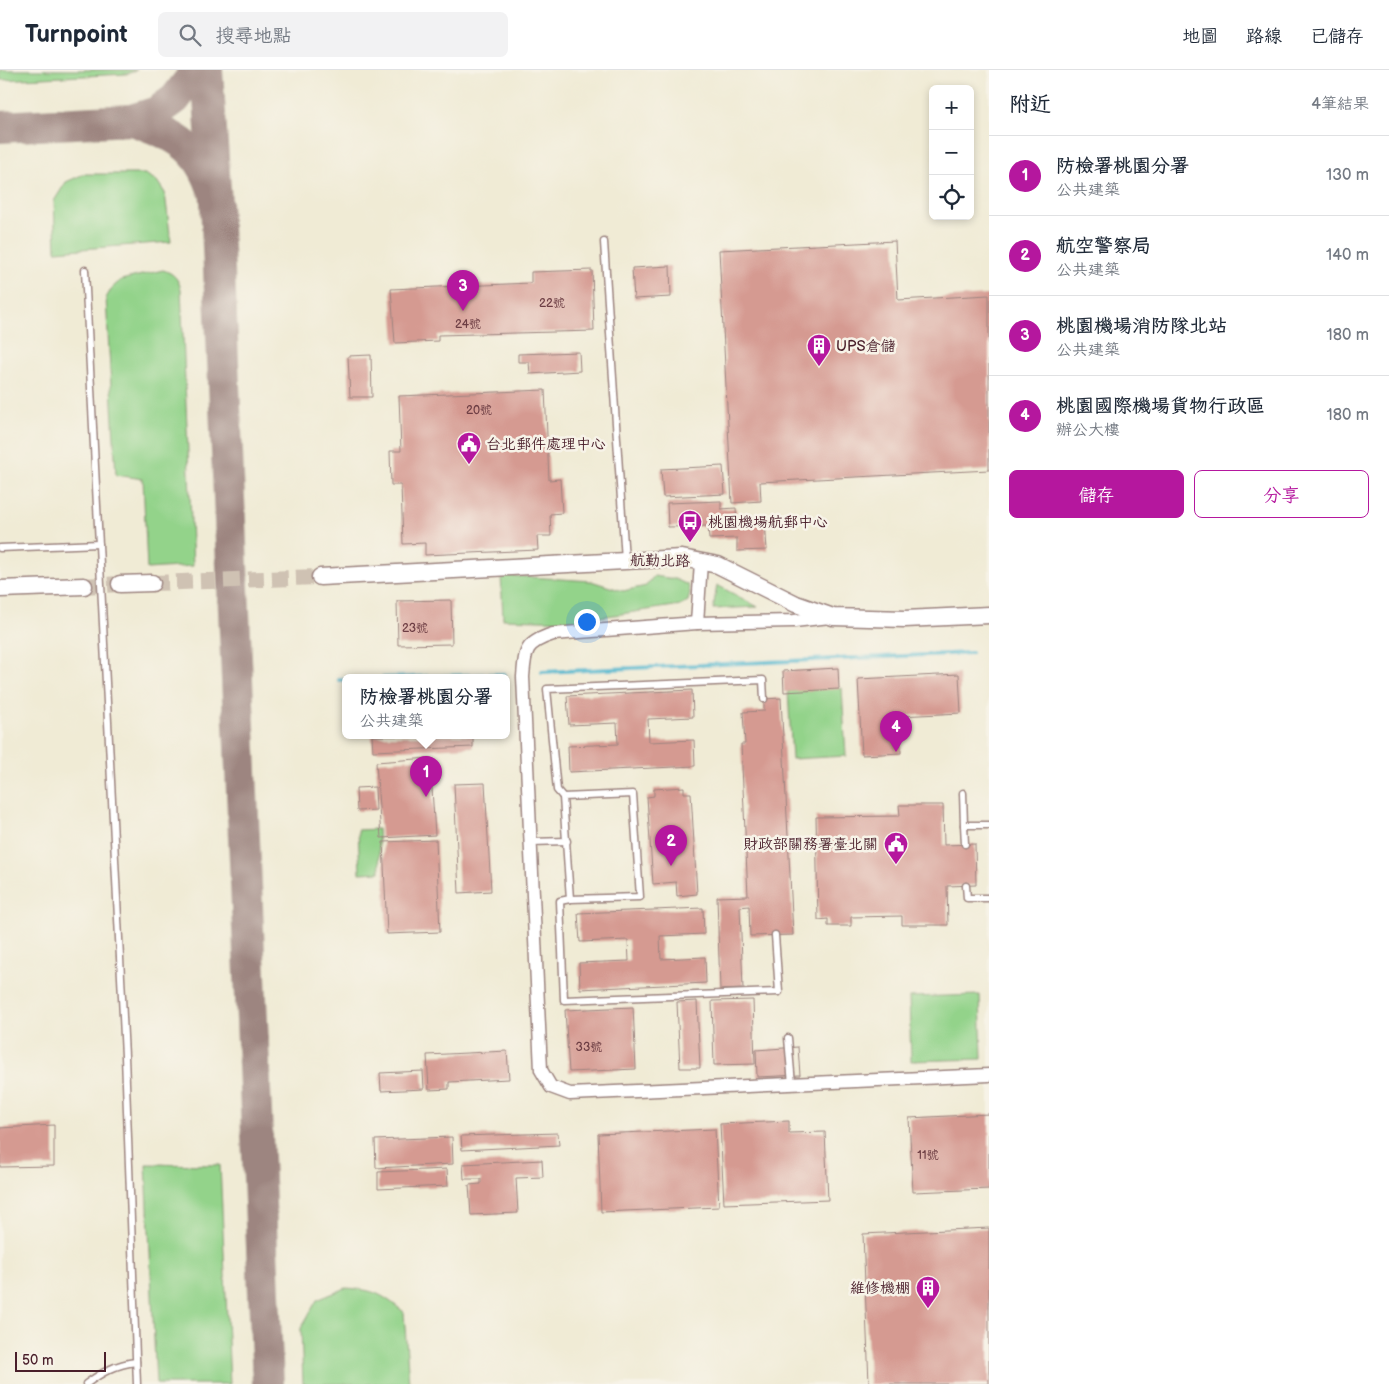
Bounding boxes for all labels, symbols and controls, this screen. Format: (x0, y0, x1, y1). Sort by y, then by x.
search box (158, 12, 508, 57)
text: Turnpoint (25, 20, 128, 49)
icon: search (176, 21, 204, 49)
text: 搜尋地點 (216, 25, 292, 48)
text: 地圖 (1182, 26, 1218, 47)
text: 路線 (1246, 26, 1282, 47)
text: 已儲存 (1310, 26, 1364, 47)
map controls (929, 85, 974, 220)
button: + (929, 85, 974, 130)
text: 附近 (1009, 92, 1051, 117)
text: 4筆結果 (1311, 95, 1369, 114)
button: − (929, 130, 974, 175)
text: 防檢署桃園分署 (1056, 155, 1189, 178)
text: 1 (1022, 166, 1028, 185)
text: 130 m (1326, 166, 1369, 185)
button: locate (929, 175, 974, 220)
text: 公共建築 (1056, 181, 1120, 200)
text: 航空警察局 (1056, 235, 1151, 258)
text: 2 (1020, 246, 1030, 265)
text: 140 m (1326, 246, 1369, 265)
text: 公共建築 (1056, 261, 1120, 280)
pin: 3 (447, 270, 479, 311)
house number: 22號 (539, 296, 565, 311)
text: 桃園機場消防隊北站 (1056, 315, 1227, 338)
house number: 24號 (455, 317, 481, 332)
text: 3 (1020, 326, 1030, 345)
text: 180 m (1327, 326, 1369, 345)
building icon: UPS倉儲 (806, 333, 832, 367)
place label: UPS倉儲 (836, 337, 896, 356)
text: 公共建築 (1056, 341, 1120, 360)
text: 桃園國際機場貨物行政區 (1056, 395, 1265, 418)
house number: 20號 (466, 403, 492, 418)
text: 4 (1020, 406, 1030, 425)
text: 180 m (1327, 406, 1369, 425)
text: 辦公大樓 (1056, 421, 1120, 440)
public building icon: 台北郵件處理中心 (456, 431, 482, 465)
place label: 台北郵件處理中心 (486, 435, 606, 454)
button: 儲存 (1009, 470, 1184, 518)
button: 分享 (1194, 470, 1369, 518)
bus stop icon: 桃園機場航郵中心 (677, 509, 703, 543)
place label: 桃園機場航郵中心 (708, 513, 828, 532)
street label: 航勤北路 (630, 551, 690, 571)
your location (574, 609, 600, 635)
house number: 23號 (402, 621, 428, 636)
popup (342, 674, 510, 739)
text: 防檢署桃園分署 (359, 686, 493, 709)
pin: 4 (880, 711, 912, 752)
text: 公共建築 (359, 712, 424, 731)
pin: 1 (410, 756, 442, 797)
pin: 2 (655, 825, 687, 866)
public building icon: 財政部關務署臺北關 (883, 831, 909, 865)
place label: 財政部關務署臺北關 (743, 835, 878, 854)
house number: 33號 (576, 1040, 602, 1055)
house number: 11號 (917, 1148, 939, 1163)
building icon: 維修機棚 (915, 1275, 941, 1309)
place label: 維修機棚 (850, 1279, 910, 1298)
scale bar (15, 1349, 106, 1372)
text: 50 m (22, 1352, 54, 1369)

